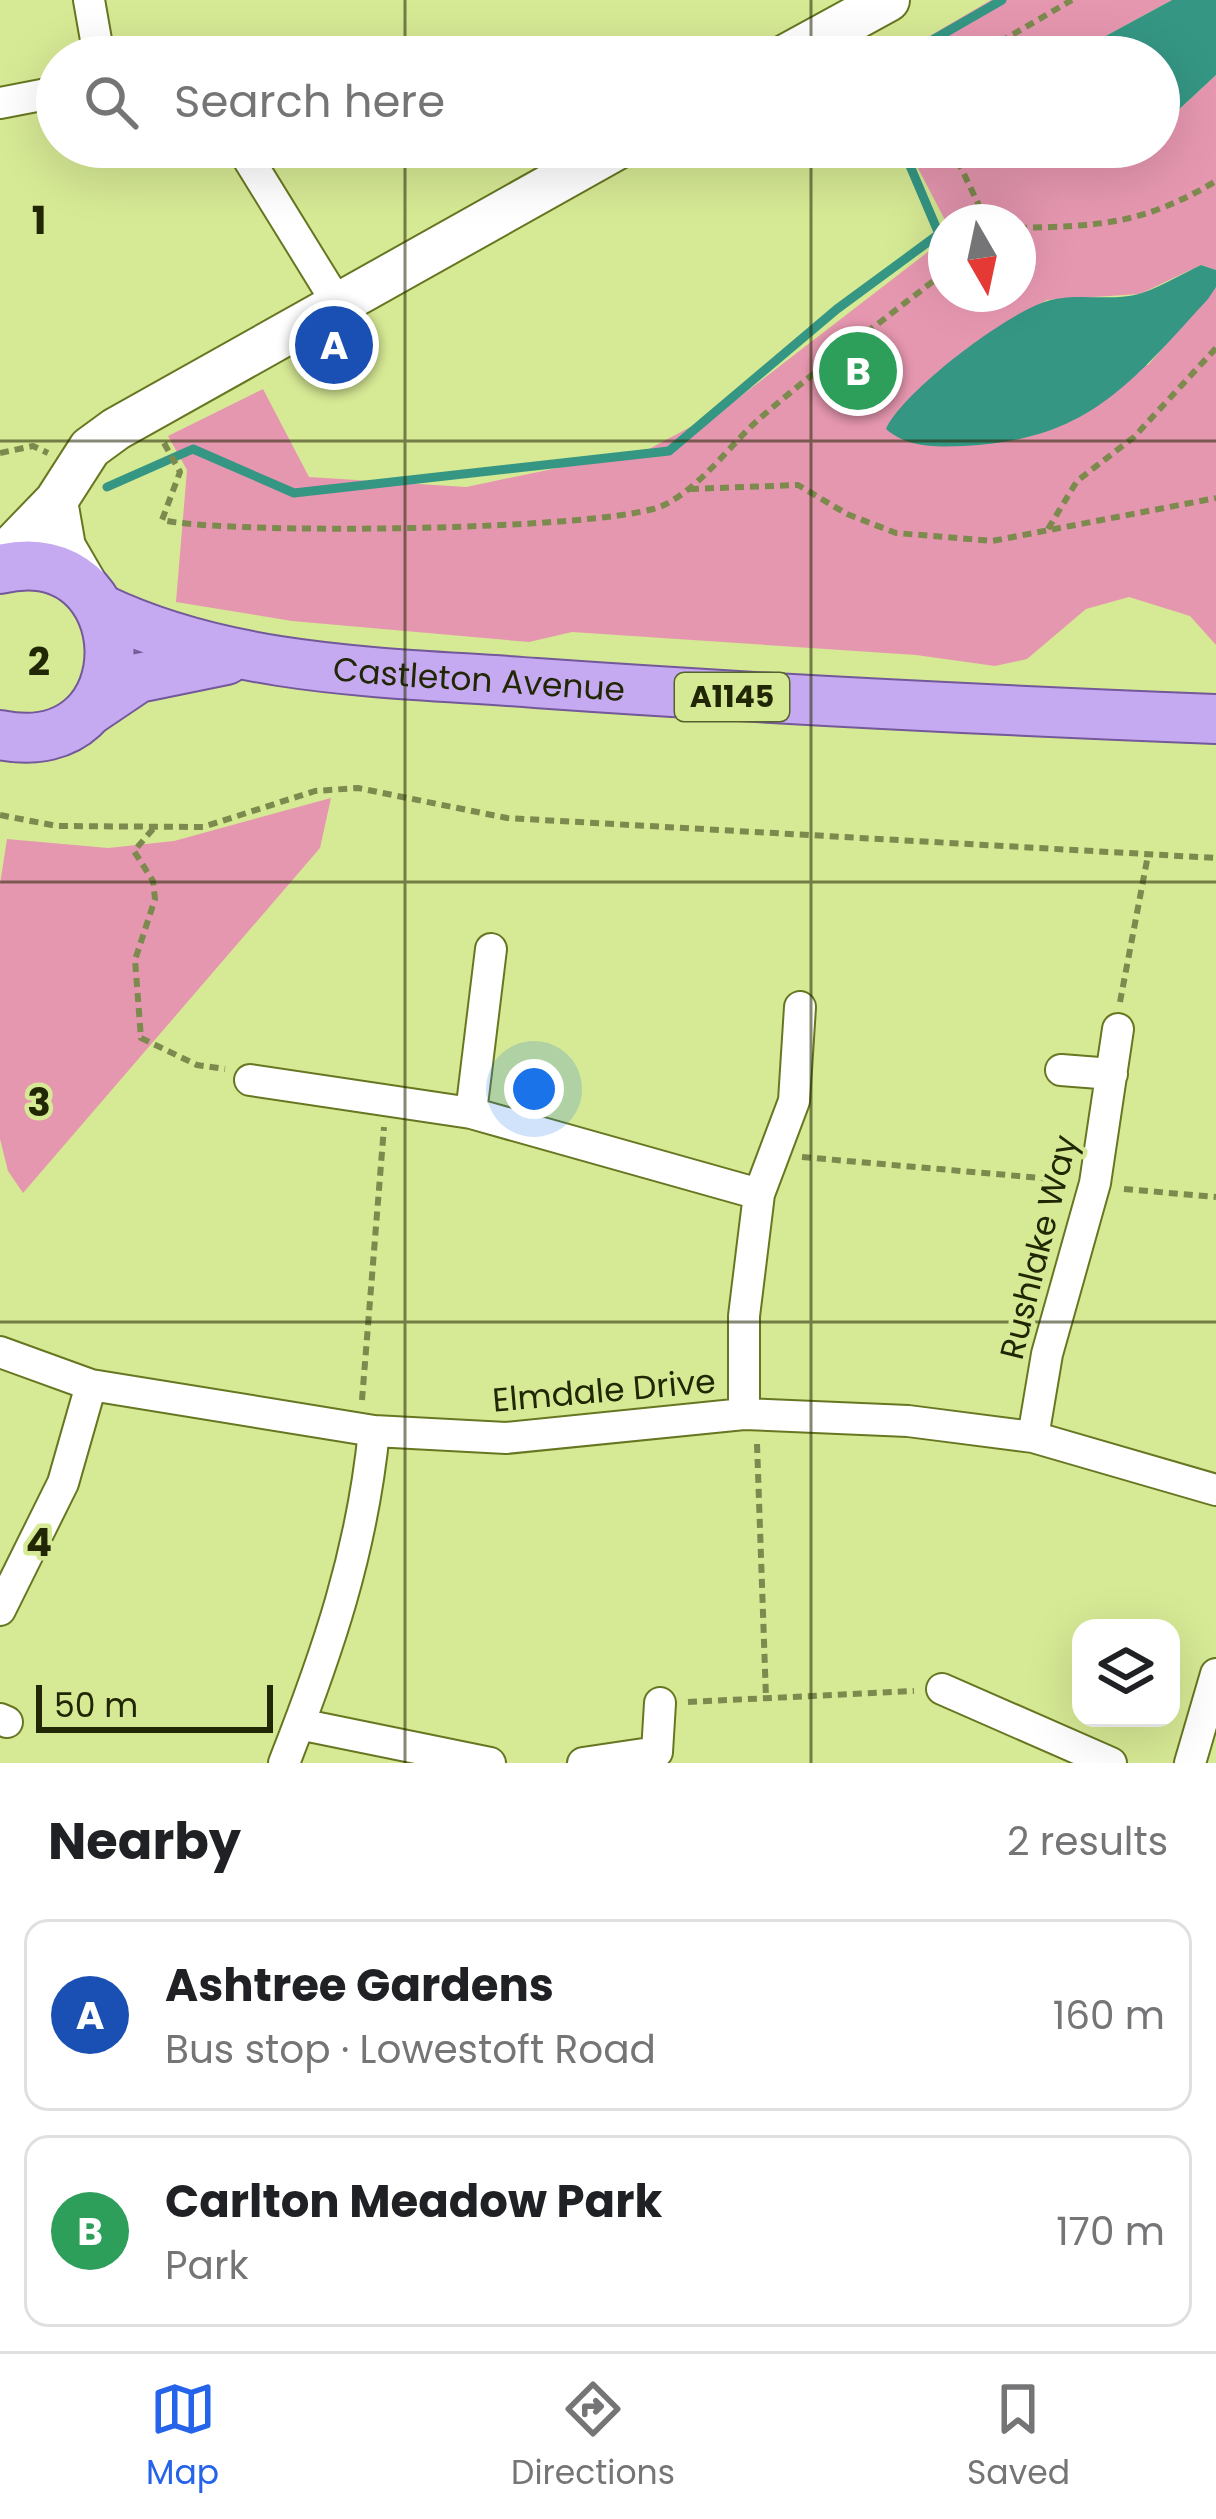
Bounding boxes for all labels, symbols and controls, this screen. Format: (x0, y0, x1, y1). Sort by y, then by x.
search box (36, 36, 1180, 168)
icon: search (78, 69, 144, 135)
text: Search here (174, 70, 445, 133)
text: 1 (32, 193, 46, 248)
north arrow (928, 204, 1036, 312)
pin: A (295, 300, 373, 390)
pin: B (819, 326, 897, 416)
text: 2 (28, 634, 50, 689)
street label: Castleton Avenue (331, 645, 627, 713)
road number: A1145 (675, 673, 789, 721)
your location (504, 1059, 564, 1119)
text: 3 (27, 1075, 51, 1130)
street label: Rushlake Way (988, 1130, 1089, 1364)
street label: Elmdale Drive (491, 1357, 718, 1424)
text: 4 (26, 1515, 52, 1570)
map controls (1072, 1619, 1180, 1727)
button: layers (1072, 1619, 1180, 1727)
scale bar (36, 1679, 273, 1732)
text: 50 m (54, 1682, 138, 1729)
text: Nearby (48, 1805, 241, 1877)
text: 2 results (1007, 1814, 1168, 1869)
text: Ashtree Gardens (165, 1954, 554, 2017)
text: A (76, 1988, 104, 2043)
text: 160 m (1053, 1988, 1165, 2043)
text: Bus stop · Lowestoft Road (165, 2022, 656, 2077)
text: Carlton Meadow Park (165, 2170, 662, 2233)
text: B (77, 2204, 103, 2259)
text: 170 m (1056, 2204, 1165, 2259)
text: Park (165, 2238, 249, 2293)
tab: Map (146, 2376, 219, 2498)
tab: Directions (511, 2376, 675, 2498)
tab: Saved (967, 2376, 1070, 2498)

